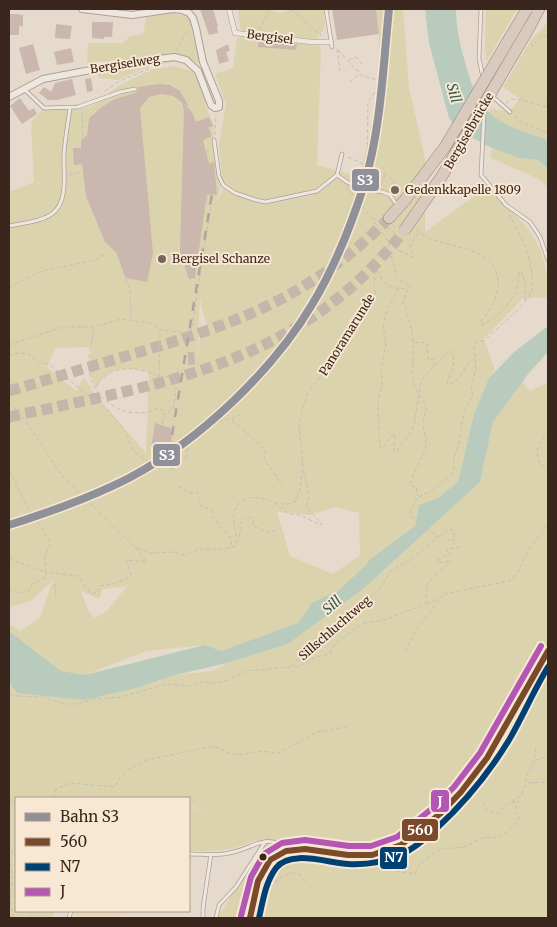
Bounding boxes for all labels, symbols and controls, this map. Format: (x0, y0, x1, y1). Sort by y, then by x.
street label: Bergisel (246, 26, 295, 47)
street label: Bergiselweg (89, 50, 162, 76)
water label: Sill (443, 81, 465, 105)
street label: Bergiselbrücke (440, 90, 497, 172)
line badge: S3 (351, 168, 380, 192)
text: S3 (357, 171, 373, 189)
place label: Gedenkkapelle 1809 (405, 182, 521, 197)
marker: Gedenkkapelle 1809 (389, 184, 401, 196)
place label: Bergisel Schanze (172, 251, 270, 266)
marker: Bergisel Schanze (156, 253, 168, 265)
street label: Panoramarunde (315, 291, 378, 378)
line badge: S3 (152, 443, 181, 467)
text: S3 (159, 446, 175, 464)
street label: Sillschluchtweg (295, 592, 375, 663)
water label: Sill (319, 592, 345, 618)
line badge: J (430, 789, 450, 813)
text: J (436, 792, 443, 810)
legend (15, 797, 190, 912)
text: Bahn S3 (60, 807, 119, 826)
line badge: 560 (401, 818, 439, 842)
text: 560 (407, 821, 433, 839)
text: 560 (60, 832, 87, 851)
line badge: N7 (379, 846, 408, 870)
text: N7 (384, 848, 404, 866)
unlabelled marker (258, 852, 268, 862)
text: N7 (60, 857, 81, 876)
text: J (59, 882, 66, 901)

